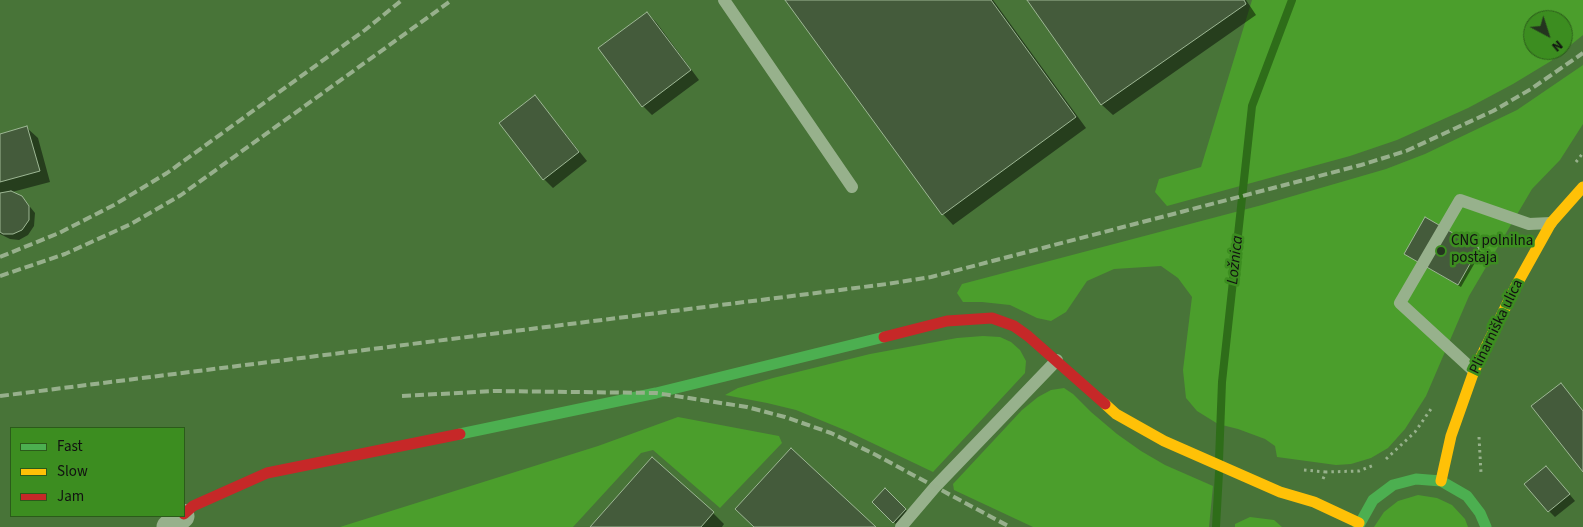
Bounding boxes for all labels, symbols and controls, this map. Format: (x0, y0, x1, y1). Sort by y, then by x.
north arrow (1523, 10, 1573, 60)
text: N (1547, 35, 1567, 56)
place label: CNG polnilna postaja (1451, 233, 1533, 268)
water label: Ložnica (1224, 234, 1248, 286)
marker: CNG polnilna postaja (1435, 245, 1447, 257)
street label: Plinarniška ulica (1466, 277, 1528, 377)
legend (10, 427, 185, 517)
text: Fast (57, 436, 83, 457)
text: Slow (57, 461, 88, 482)
text: Jam (57, 486, 84, 507)

